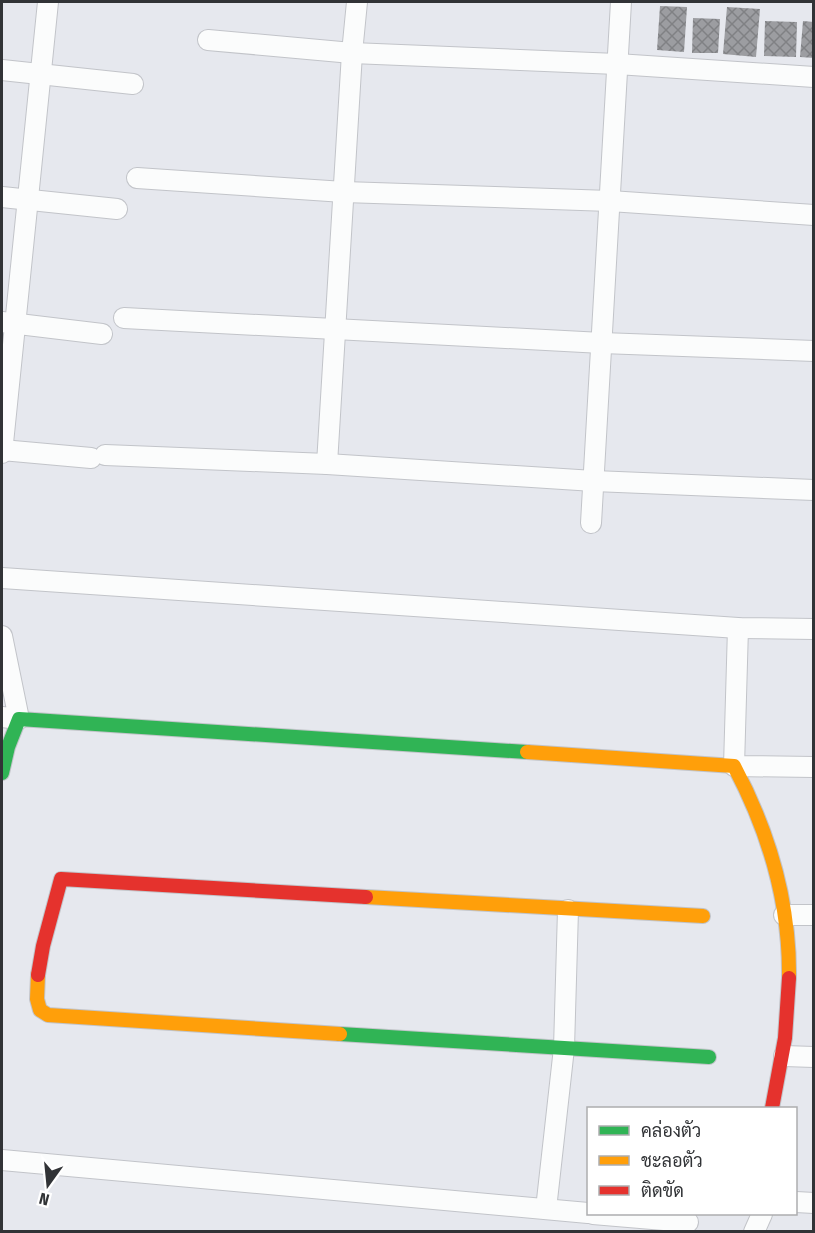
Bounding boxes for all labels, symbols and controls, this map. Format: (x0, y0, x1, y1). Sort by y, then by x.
legend (587, 1107, 797, 1215)
text: คล่องตัว (641, 1119, 701, 1142)
text: ชะลอตัว (641, 1150, 703, 1172)
north arrow (18, 1155, 78, 1215)
text: ติดขัด (641, 1180, 684, 1202)
text: N (37, 1189, 51, 1209)

